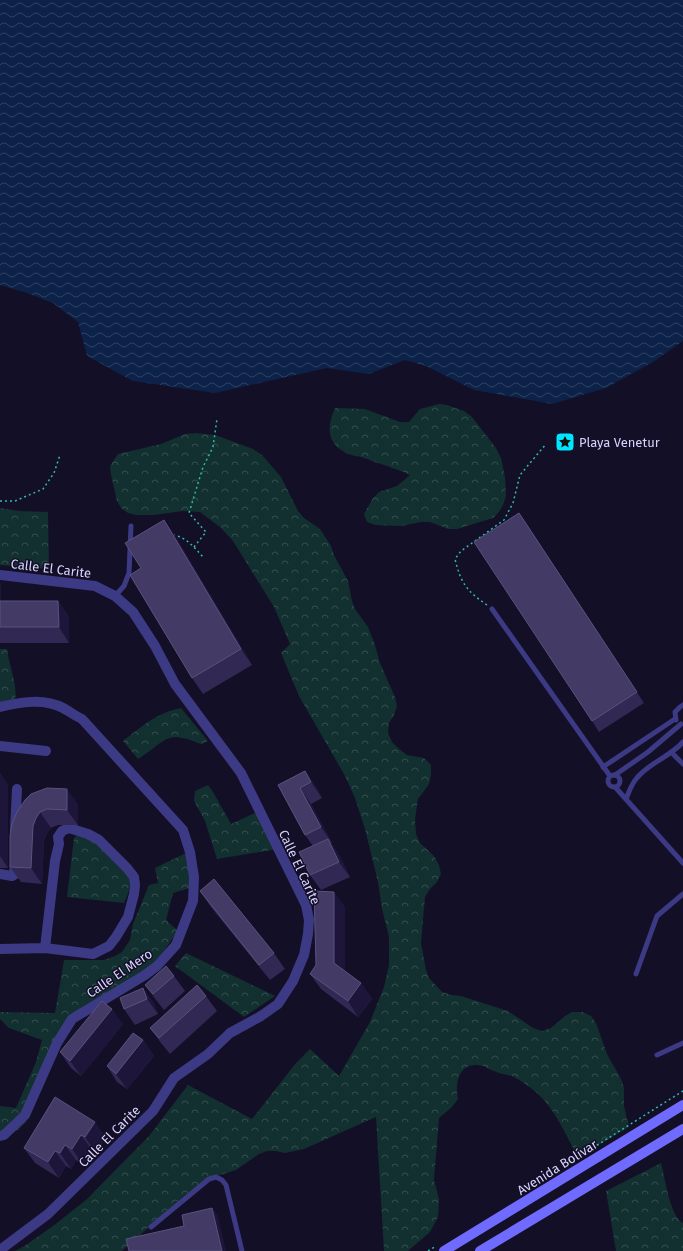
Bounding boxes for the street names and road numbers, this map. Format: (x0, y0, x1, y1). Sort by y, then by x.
street label: Calle El Carite (10, 556, 92, 581)
street label: Calle El Carite (276, 827, 323, 907)
street label: Calle El Mero (84, 946, 155, 1001)
street label: Calle El Carite (75, 1102, 143, 1170)
street label: Avenida Bolívar (514, 1137, 600, 1198)

